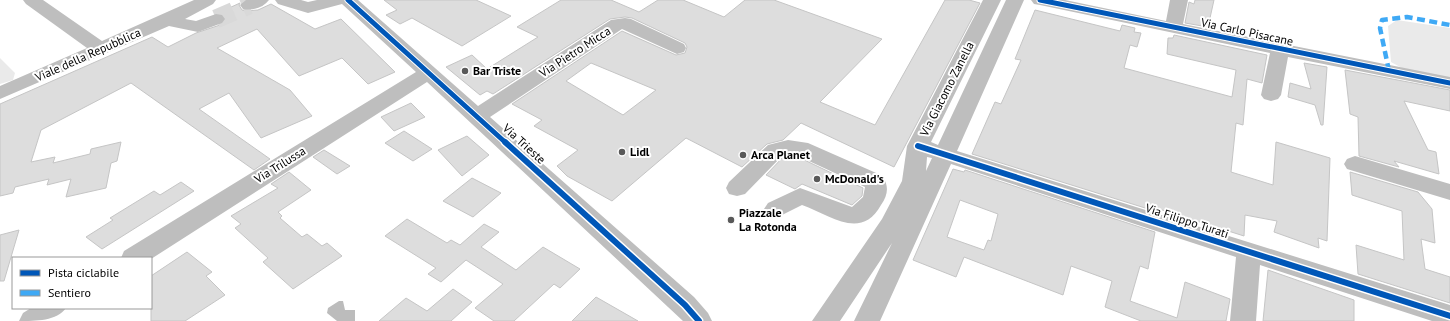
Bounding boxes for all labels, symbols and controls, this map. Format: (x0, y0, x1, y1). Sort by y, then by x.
street label: Via Carlo Pisacane (1199, 14, 1295, 49)
street label: Via Pietro Micca (535, 23, 613, 81)
street label: Viale della Repubblica (32, 24, 143, 85)
street label: Via Giacomo Zanella (916, 39, 977, 140)
place label: Bar Triste (473, 63, 521, 78)
marker: Bar Triste (460, 66, 470, 76)
street label: Via Trieste (499, 120, 549, 167)
street label: Via Trilussa (251, 143, 308, 187)
place label: Lidl (630, 144, 650, 159)
marker: Lidl (617, 147, 627, 157)
place label: Arca Planet (751, 147, 811, 162)
marker: Arca Planet (738, 150, 748, 160)
place label: McDonald's (825, 171, 884, 186)
marker: McDonald's (812, 174, 822, 184)
street label: Via Filippo Turati (1143, 200, 1231, 241)
place label: Piazzale La Rotonda (739, 205, 797, 234)
marker: Piazzale La Rotonda (726, 215, 736, 225)
legend (12, 257, 152, 309)
text: Pista ciclabile (48, 265, 119, 280)
text: Sentiero (48, 285, 91, 300)

